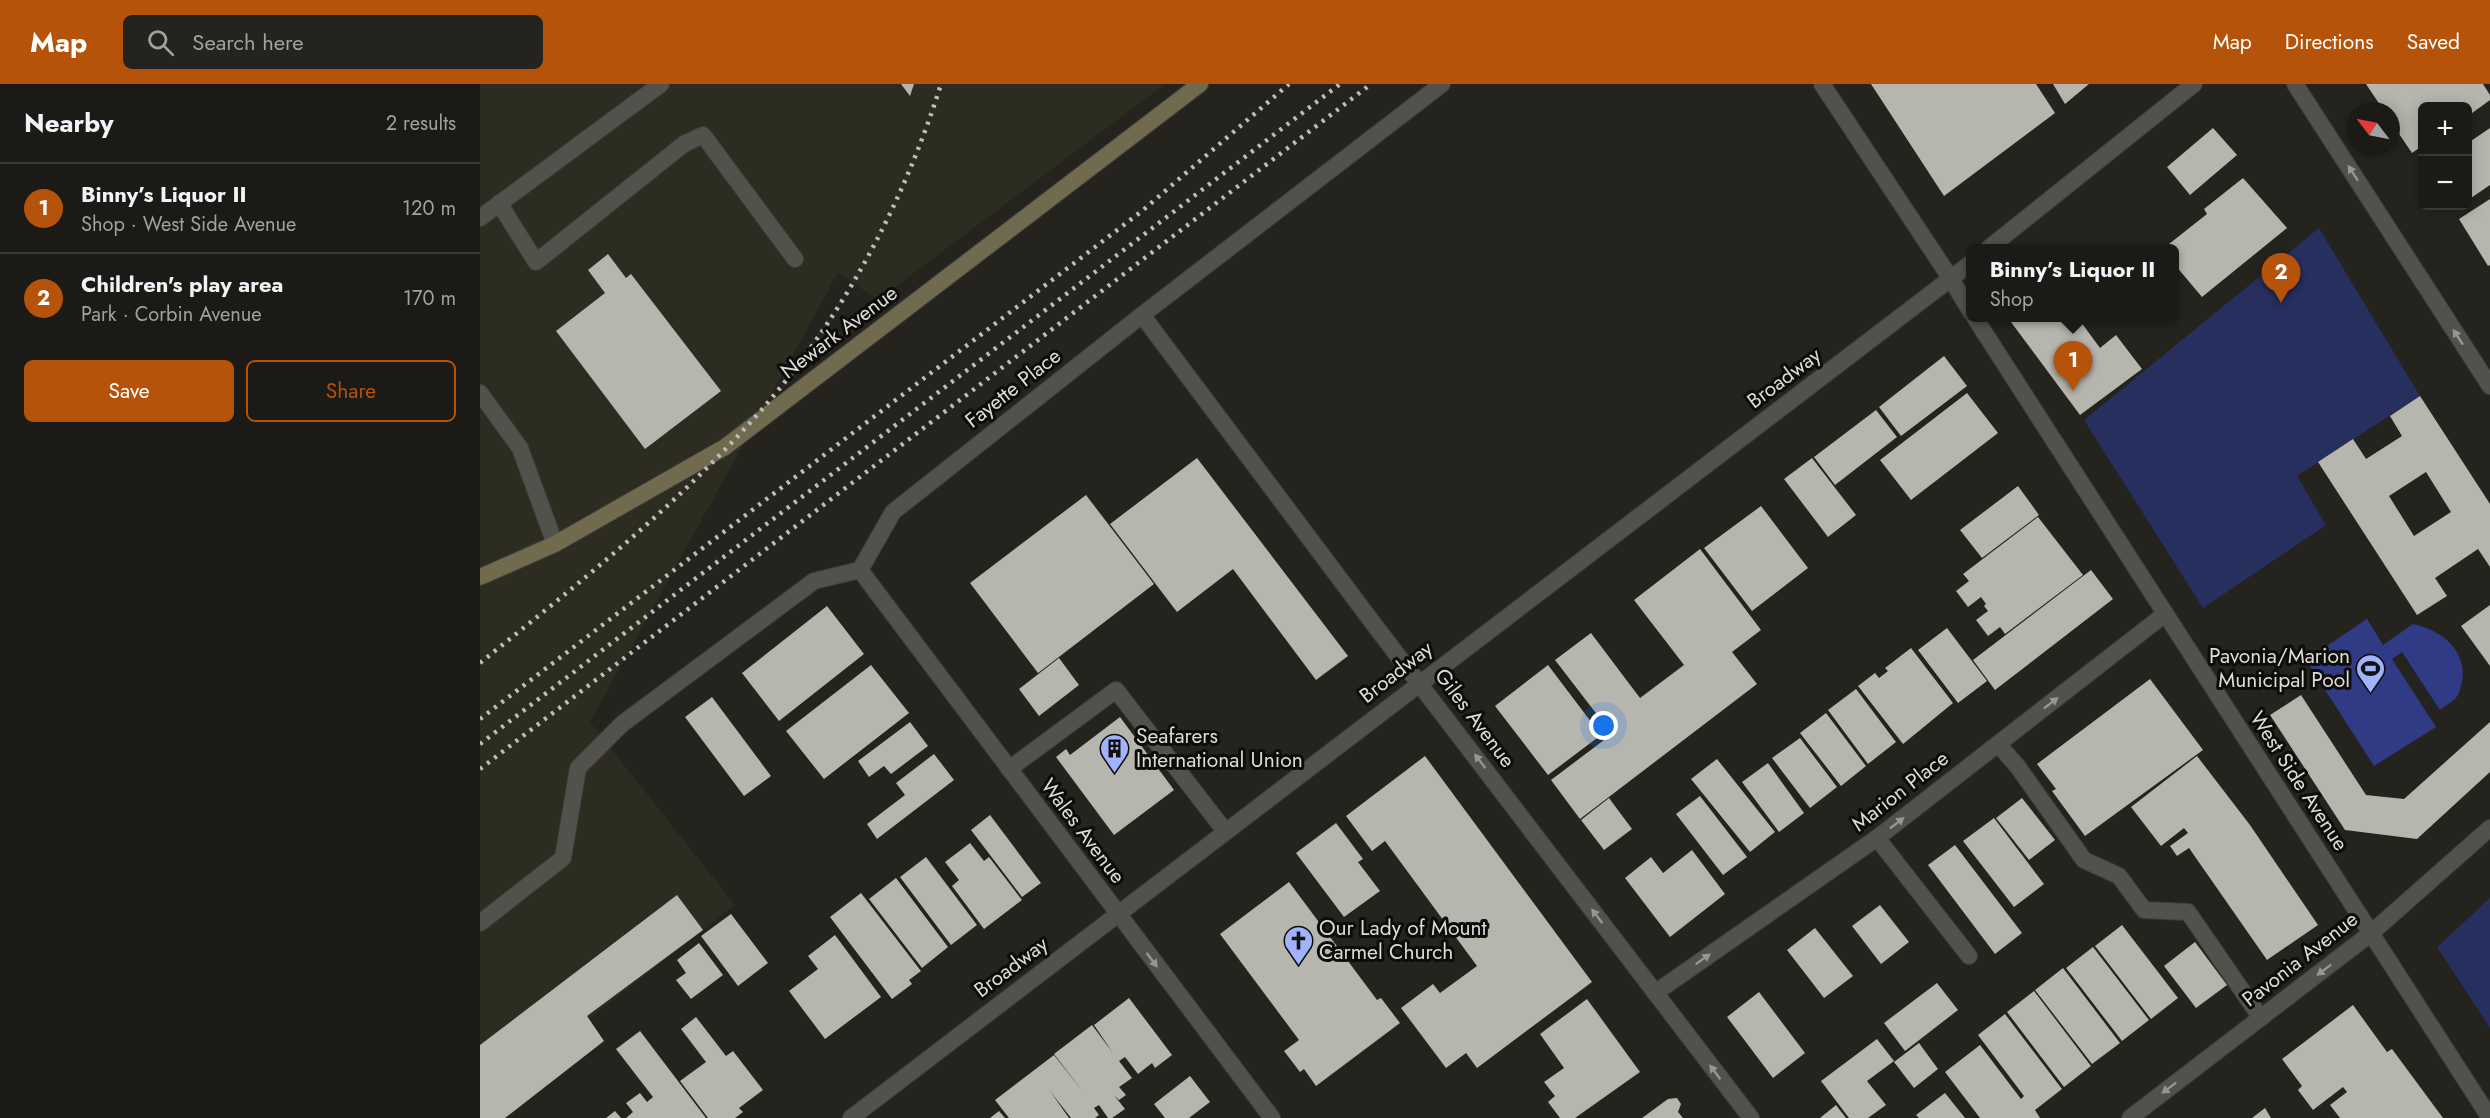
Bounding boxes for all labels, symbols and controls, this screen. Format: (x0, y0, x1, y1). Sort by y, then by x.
search box (123, 15, 543, 69)
text: Map (30, 22, 87, 63)
icon: search (144, 26, 177, 59)
text: Search here (192, 26, 304, 58)
text: Map (2213, 27, 2252, 57)
text: Directions (2285, 27, 2374, 57)
text: Saved (2407, 27, 2460, 57)
north arrow (2346, 102, 2400, 156)
map controls (2418, 102, 2472, 210)
button: + (2418, 102, 2472, 156)
text: Nearby (24, 104, 113, 142)
text: 2 results (386, 109, 456, 138)
button: − (2418, 156, 2472, 210)
one-way arrow (2347, 165, 2358, 181)
text: Binny’s Liquor II (81, 178, 247, 210)
text: 1 (38, 194, 49, 223)
text: 120 m (402, 194, 456, 223)
text: Shop · West Side Avenue (81, 210, 296, 239)
popup (1966, 244, 2179, 322)
text: Binny’s Liquor II (1990, 253, 2155, 285)
pin: 2 (2262, 254, 2300, 303)
text: Children's play area (81, 268, 283, 300)
street label: Newark Avenue (774, 278, 904, 386)
text: 2 (37, 284, 50, 313)
text: 170 m (403, 284, 456, 313)
text: Shop (1990, 285, 2033, 314)
text: Park · Corbin Avenue (81, 300, 262, 329)
one-way arrow (2453, 329, 2464, 345)
street label: Broadway (1741, 340, 1828, 416)
street label: Fayette Place (959, 341, 1067, 435)
pin: 1 (2054, 342, 2092, 391)
button: Save (24, 360, 234, 422)
button: Share (246, 360, 456, 422)
street label: Broadway (1353, 633, 1440, 710)
place label: Pavonia/Marion Municipal Pool (2209, 641, 2350, 695)
sports icon: Pavonia/Marion Municipal Pool (2355, 652, 2387, 694)
street label: Giles Avenue (1428, 662, 1522, 774)
one-way arrow (2043, 697, 2058, 709)
street label: West Side Avenue (2243, 705, 2356, 857)
your location (1589, 711, 1618, 740)
place label: Seafarers International Union (1136, 721, 1303, 775)
building icon: Seafarers International Union (1099, 732, 1131, 774)
street label: Marion Place (1845, 743, 1955, 838)
one-way arrow (1473, 753, 1486, 769)
street label: Wales Avenue (1034, 772, 1133, 890)
one-way arrow (1889, 816, 1905, 829)
street label: Pavonia Avenue (2236, 904, 2364, 1014)
one-way arrow (1592, 909, 1604, 924)
place label: Our Lady of Mount Carmel Church (1319, 913, 1487, 967)
church icon: Our Lady of Mount Carmel Church (1282, 924, 1314, 966)
street label: Broadway (968, 929, 1055, 1005)
one-way arrow (1146, 953, 1158, 968)
one-way arrow (1695, 953, 1711, 965)
one-way arrow (2317, 963, 2332, 975)
one-way arrow (1710, 1064, 1722, 1079)
one-way arrow (2162, 1082, 2178, 1094)

